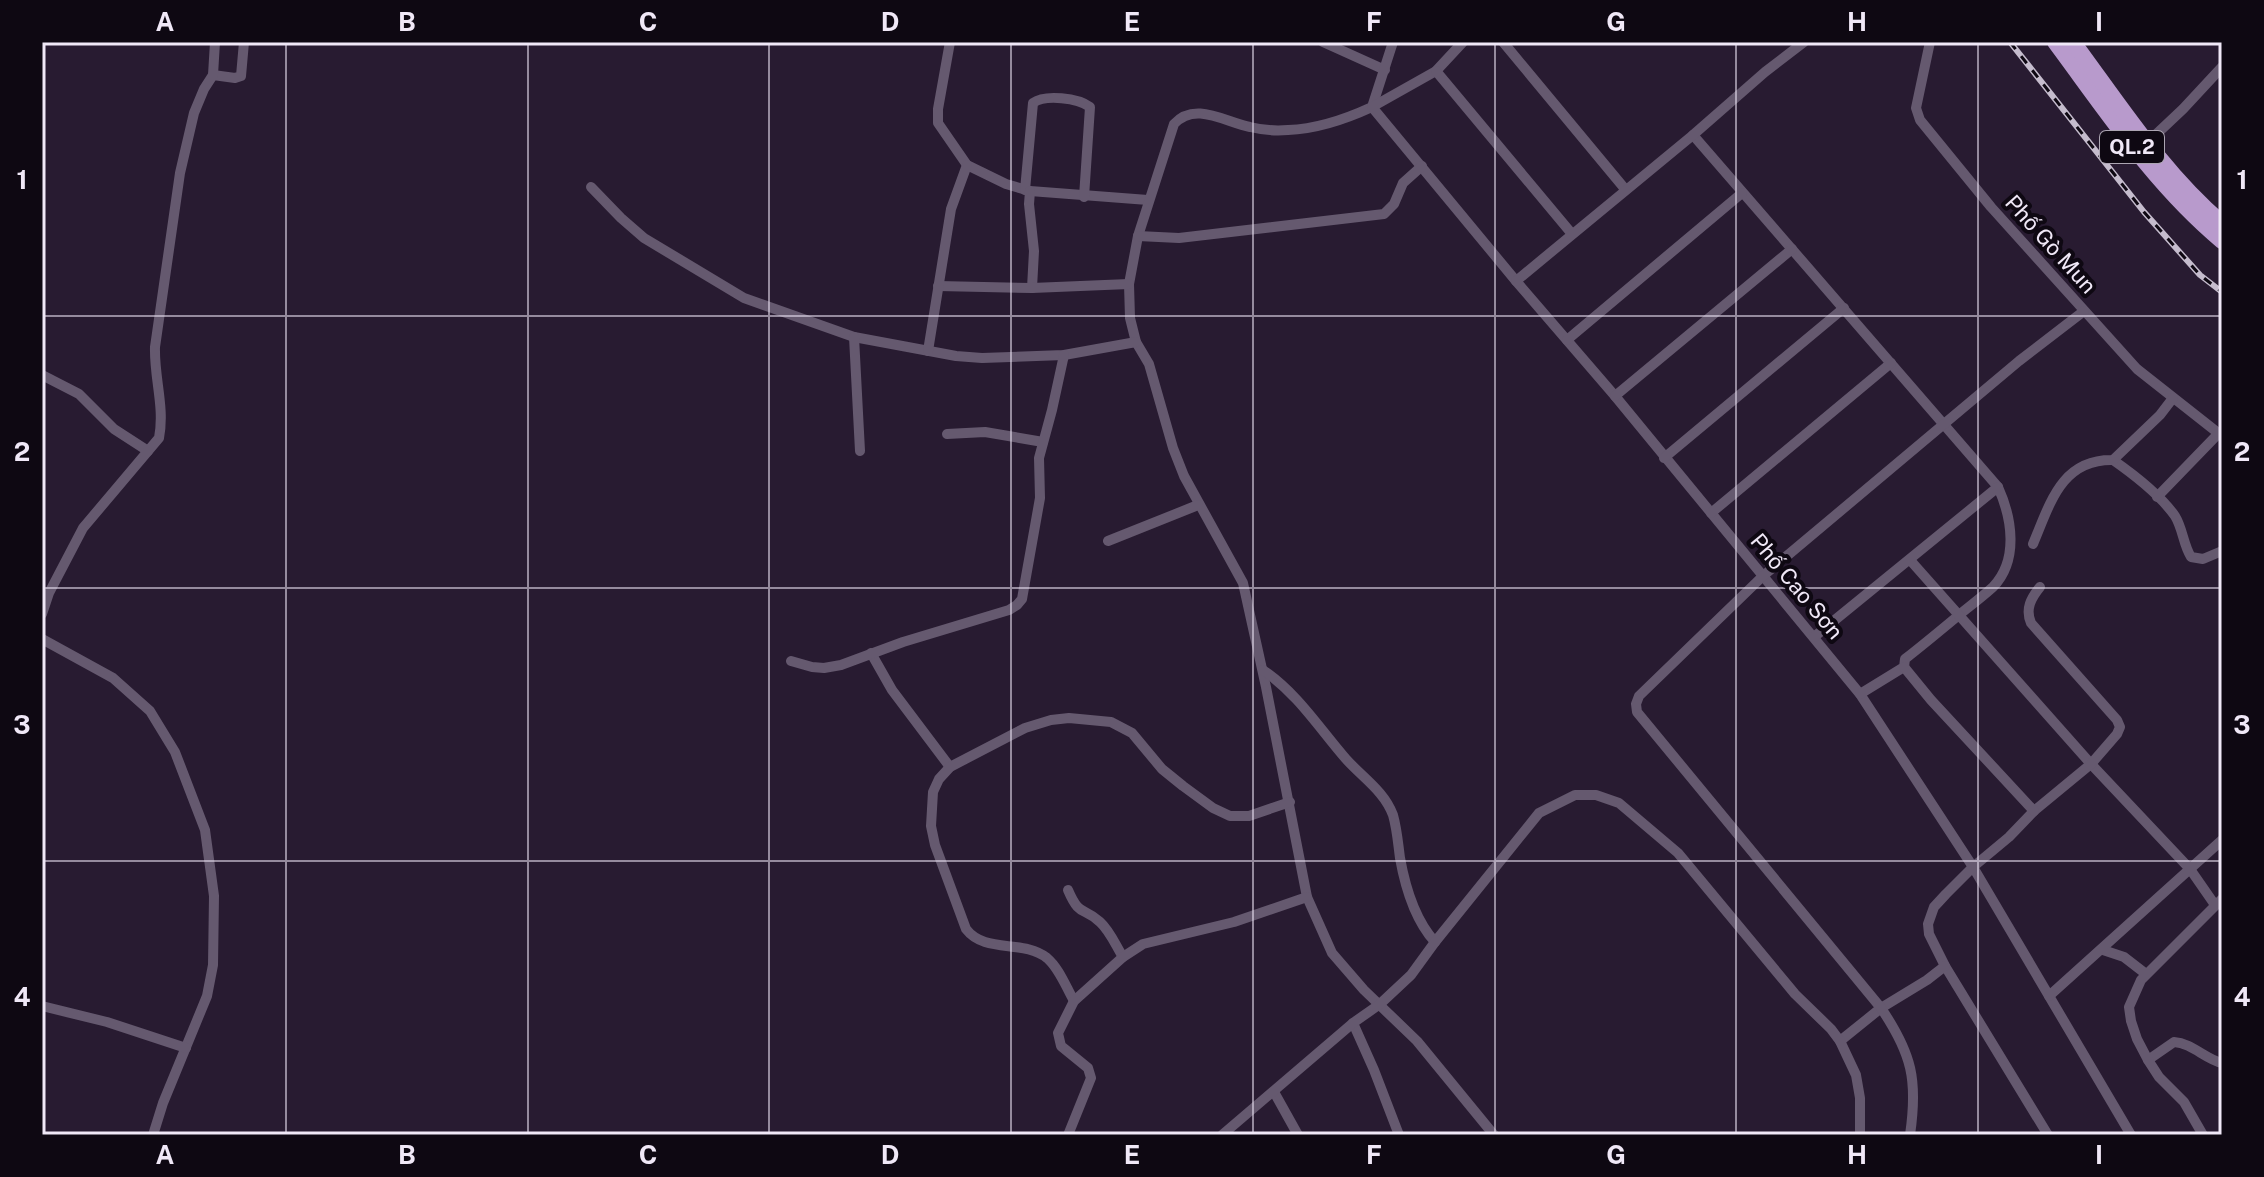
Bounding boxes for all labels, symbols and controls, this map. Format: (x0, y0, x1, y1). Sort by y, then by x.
text: A (156, 6, 175, 37)
text: B (398, 6, 416, 37)
text: C (639, 6, 657, 37)
text: D (881, 6, 899, 37)
text: E (1124, 6, 1140, 37)
text: F (1366, 6, 1382, 37)
text: G (1606, 6, 1626, 37)
text: H (1847, 6, 1867, 37)
text: I (2095, 6, 2103, 37)
road number: QL.2 (2100, 131, 2164, 163)
text: 1 (16, 164, 28, 195)
text: 1 (2236, 164, 2248, 195)
street label: Phố Gò Mun (2000, 190, 2102, 298)
text: 2 (14, 436, 30, 467)
text: 2 (2234, 436, 2250, 467)
street label: Phố Cao Sơn (1745, 528, 1849, 644)
text: 3 (13, 709, 31, 740)
text: 3 (2233, 709, 2251, 740)
text: 4 (13, 981, 31, 1012)
text: 4 (2233, 981, 2251, 1012)
text: A (156, 1139, 175, 1170)
text: B (398, 1139, 416, 1170)
text: C (639, 1139, 657, 1170)
text: D (881, 1139, 899, 1170)
text: E (1124, 1139, 1140, 1170)
text: F (1366, 1139, 1382, 1170)
text: G (1606, 1139, 1626, 1170)
text: H (1847, 1139, 1867, 1170)
text: I (2095, 1139, 2103, 1170)

